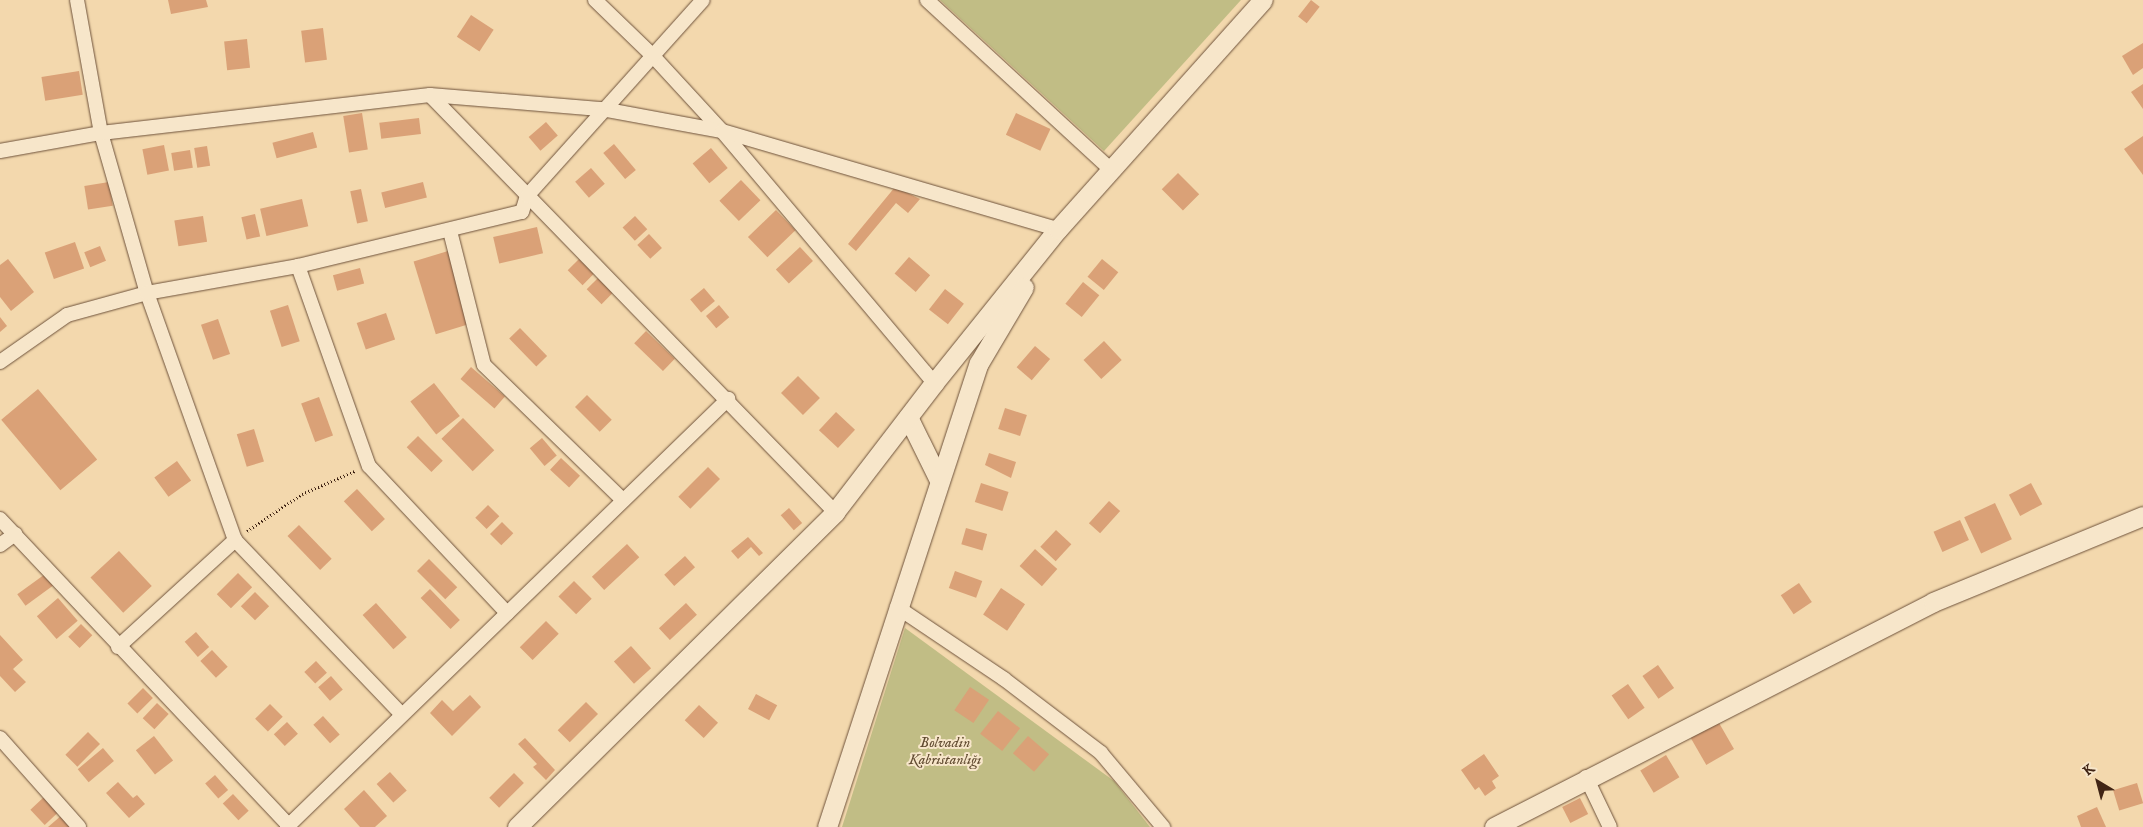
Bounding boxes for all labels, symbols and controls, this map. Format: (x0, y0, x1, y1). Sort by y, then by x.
park label: Bolvadin Kabristanlığı (909, 733, 981, 768)
north arrow (2073, 757, 2123, 807)
text: K (2080, 760, 2098, 780)

